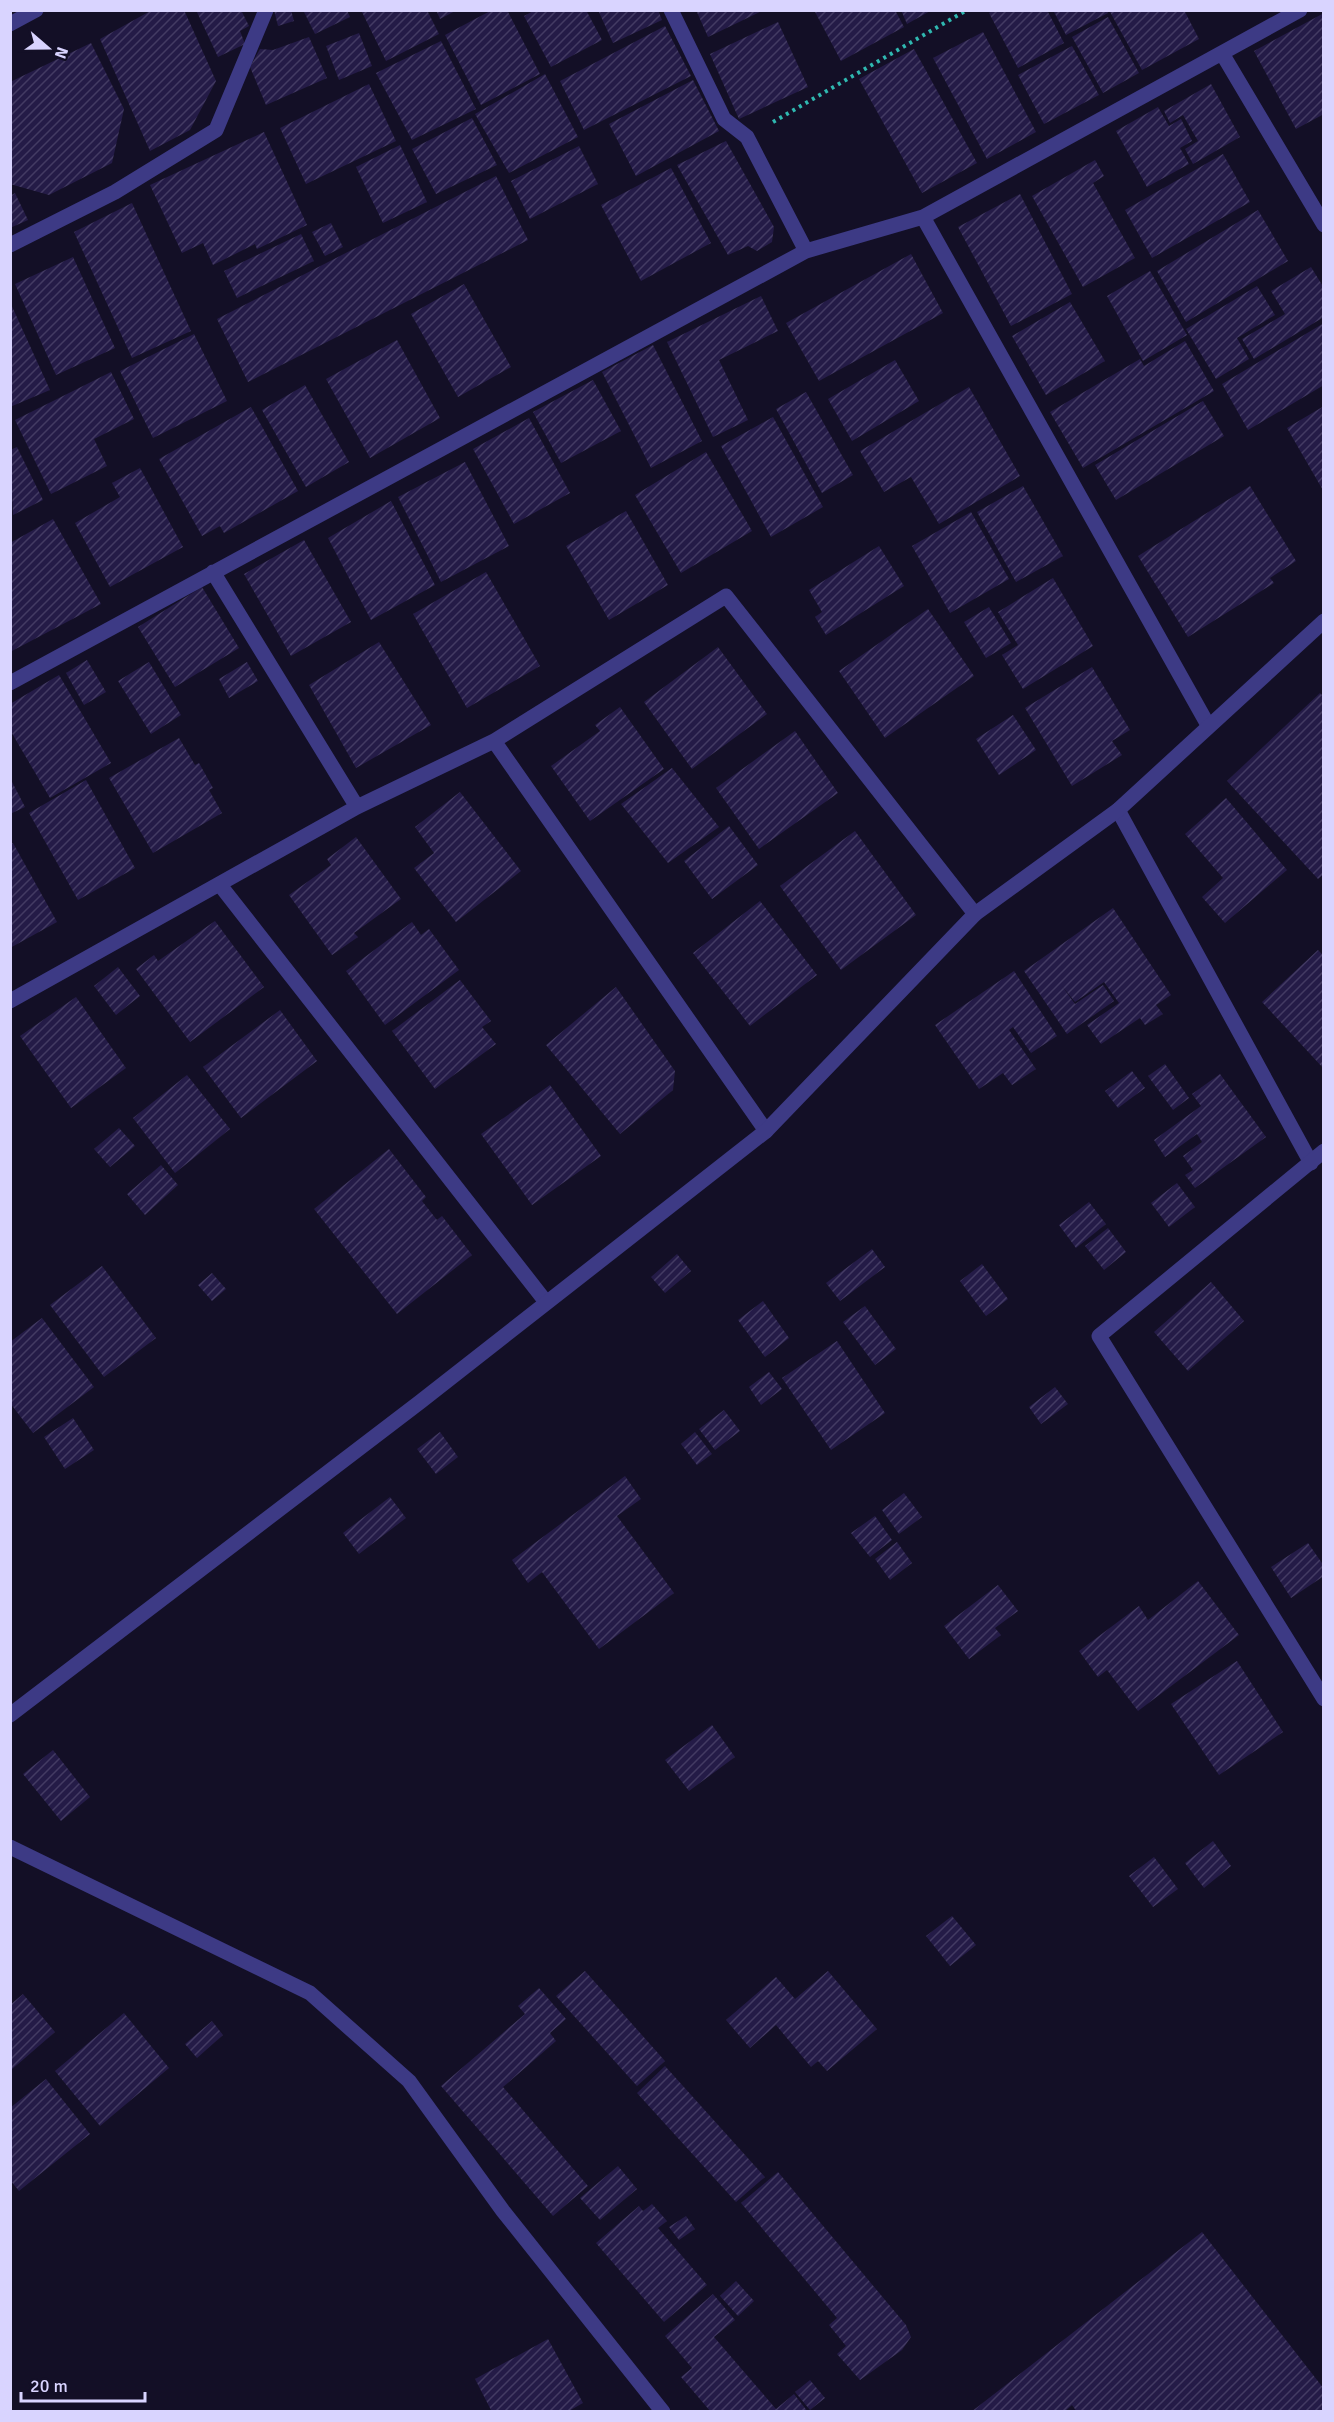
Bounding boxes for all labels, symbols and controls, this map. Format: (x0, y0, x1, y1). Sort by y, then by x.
north arrow (18, 18, 78, 78)
text: N (50, 44, 72, 61)
scale bar (21, 2365, 146, 2403)
text: 20 m (30, 2375, 68, 2397)

